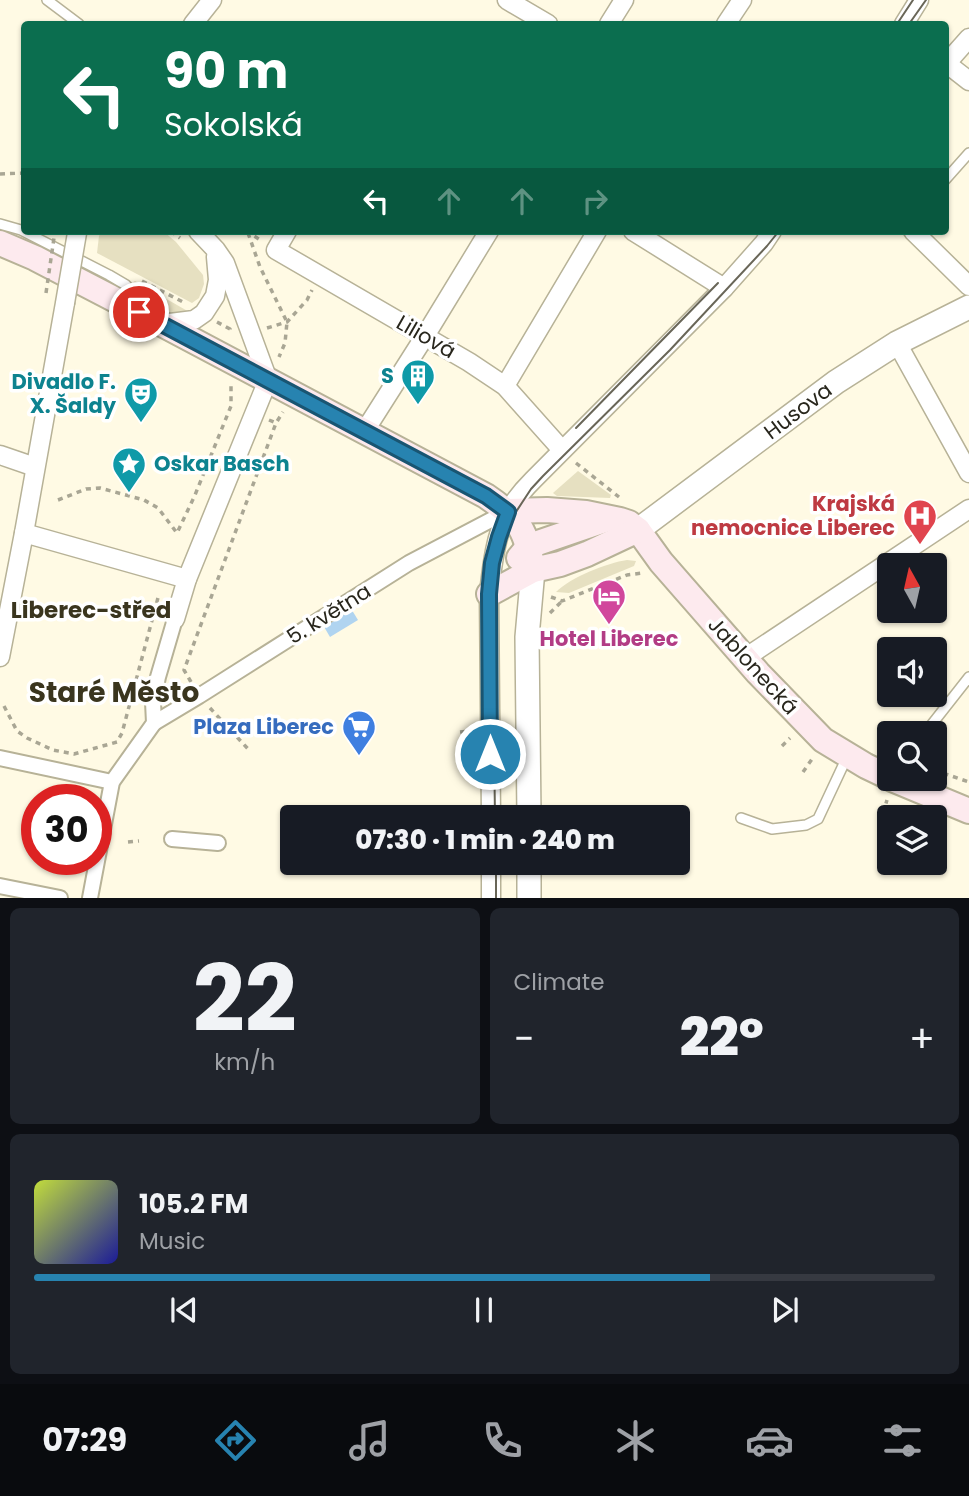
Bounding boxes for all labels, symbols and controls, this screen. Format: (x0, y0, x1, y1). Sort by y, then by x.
text: 90 m (164, 37, 288, 105)
icon: left (49, 49, 140, 140)
text: Sokolská (164, 102, 303, 147)
icon: left (357, 182, 395, 220)
icon: ahead (430, 182, 468, 220)
icon: ahead (503, 182, 541, 220)
icon: right (576, 182, 614, 220)
pin (109, 282, 169, 342)
icon: arrive (120, 293, 158, 331)
street label: Liliová (391, 308, 461, 365)
building icon: S (399, 357, 437, 406)
place label: S (381, 361, 394, 390)
place label: Divadlo F. X. Šaldy (11, 367, 117, 420)
theatre icon: Divadlo F. X. Šaldy (122, 375, 160, 424)
street label: Husova (758, 375, 838, 446)
place icon: Oskar Basch (110, 445, 148, 494)
place label: Oskar Basch (154, 449, 290, 478)
place label: Krajská nemocnice Liberec (691, 489, 895, 542)
hospital icon: Krajská nemocnice Liberec (901, 497, 939, 546)
north arrow (877, 553, 947, 623)
map controls (877, 553, 947, 875)
street label: 5. května (281, 576, 376, 651)
hotel icon: Hotel Liberec (590, 577, 628, 626)
district label: Liberec-střed (11, 594, 171, 626)
street label: Jablonecká (702, 610, 805, 721)
place label: Hotel Liberec (540, 624, 679, 653)
button: sound (877, 637, 947, 707)
district label: Staré Město (29, 673, 199, 712)
supermarket icon: Plaza Liberec (340, 708, 378, 757)
place label: Plaza Liberec (193, 712, 334, 741)
position arrow (453, 717, 527, 791)
button: search (877, 721, 947, 791)
speed limit sign: 30 (21, 784, 112, 875)
button: layers (877, 805, 947, 875)
text: 07:30 · 1 min · 240 m (355, 822, 615, 858)
text: 22 (193, 935, 297, 1063)
text: Climate (514, 966, 604, 998)
text: 22° (680, 1001, 764, 1074)
text: − (514, 1012, 534, 1065)
text: + (909, 1012, 935, 1065)
text: km/h (214, 1046, 275, 1078)
text: 105.2 FM (139, 1186, 248, 1222)
text: Music (139, 1225, 205, 1257)
icon: previous (165, 1291, 203, 1329)
icon: pause (465, 1291, 503, 1329)
icon: next (766, 1291, 804, 1329)
icon: directions (211, 1416, 260, 1465)
icon: music (345, 1416, 394, 1465)
icon: phone (478, 1416, 527, 1465)
icon: climate (611, 1416, 660, 1465)
icon: car (745, 1416, 794, 1465)
icon: filters (878, 1416, 927, 1465)
text: 07:29 (42, 1417, 127, 1462)

